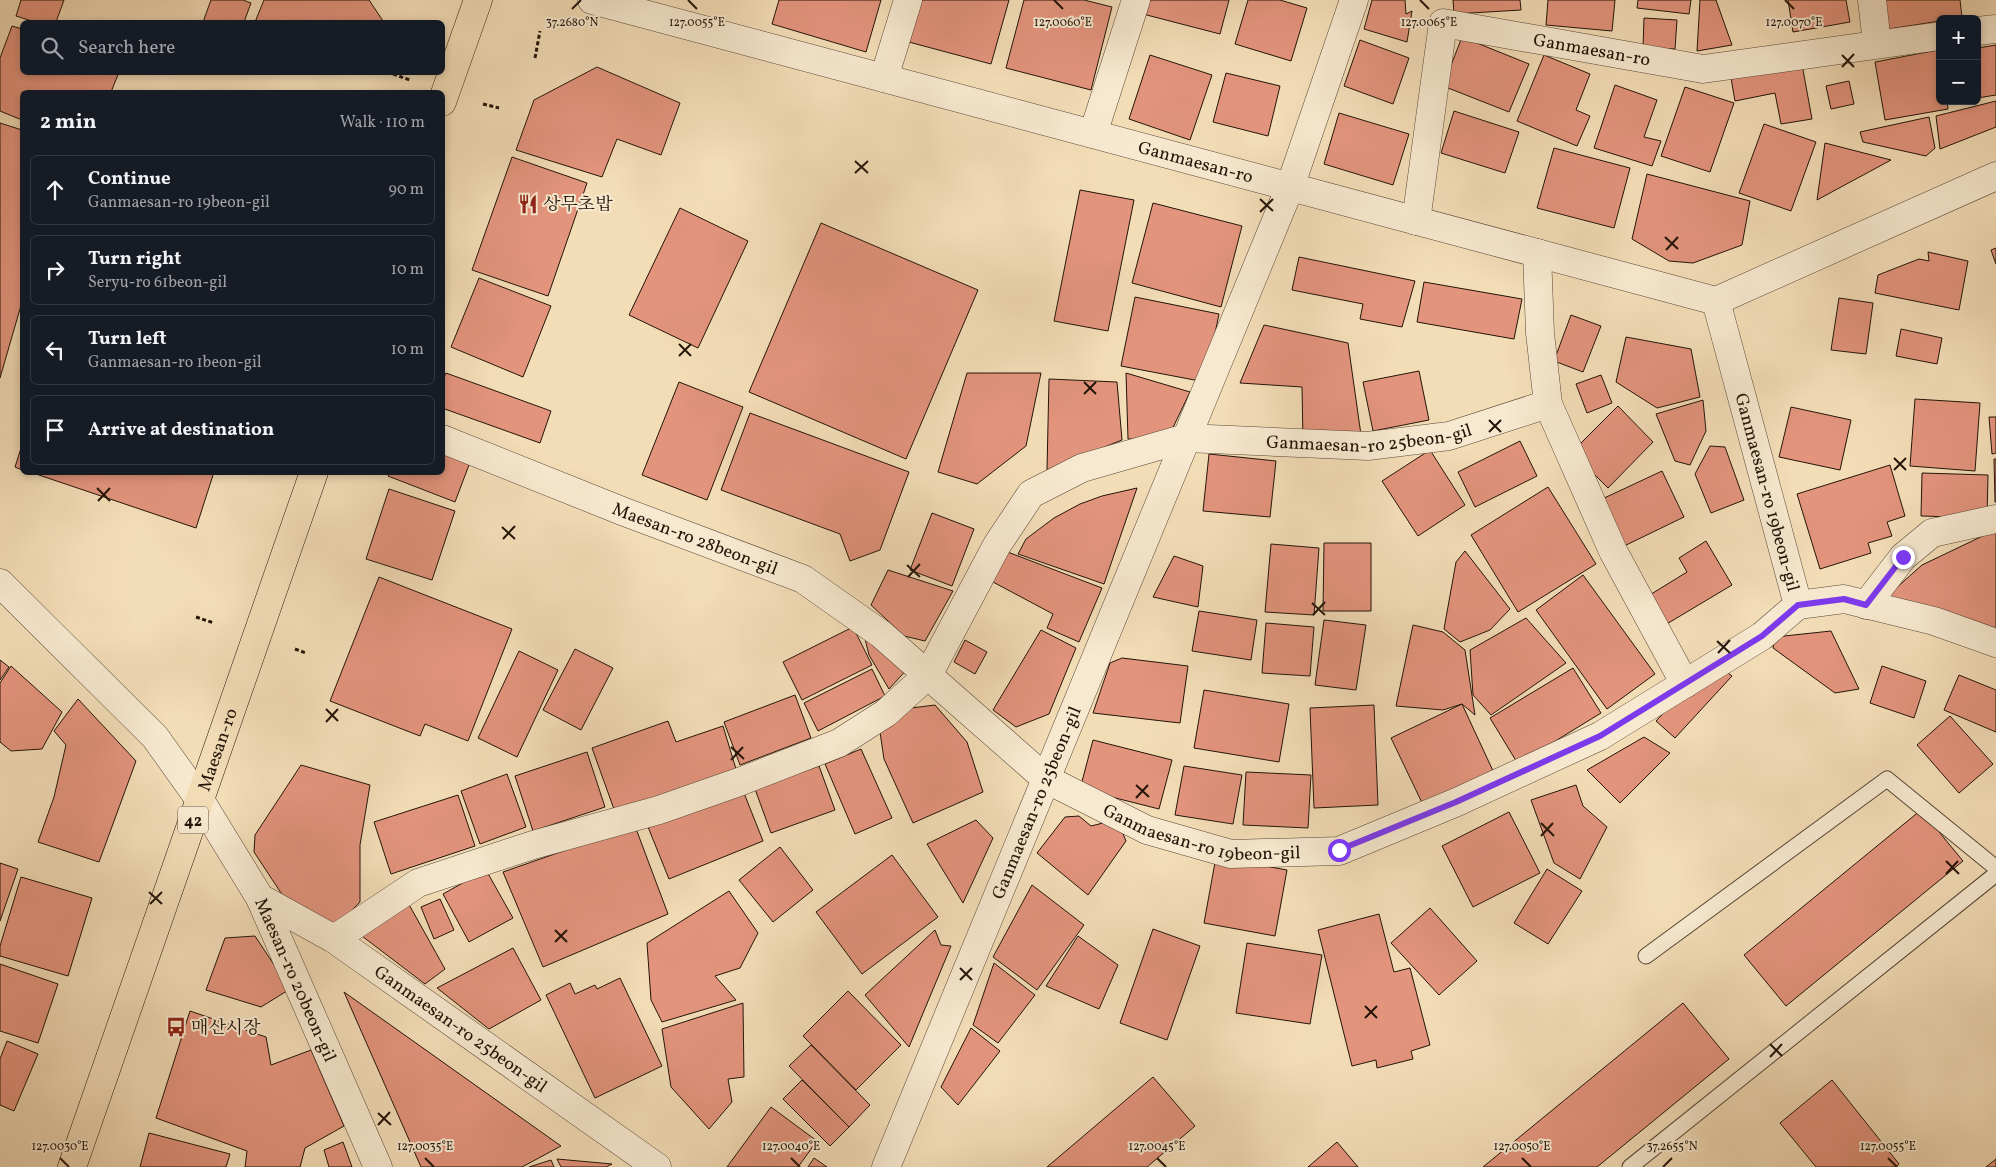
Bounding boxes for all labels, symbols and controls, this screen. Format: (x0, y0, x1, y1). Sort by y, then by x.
text: 37.2680°N (546, 15, 598, 31)
text: 127.0055°E (669, 15, 725, 31)
text: 127.0060°E (1034, 15, 1092, 31)
text: 127.0065°E (1401, 15, 1457, 31)
text: 127.0070°E (1766, 15, 1822, 31)
map controls (1936, 15, 1981, 105)
button: + (1936, 15, 1981, 60)
search box (20, 20, 445, 75)
street label: Ganmaesan-ro (1531, 28, 1652, 73)
icon: search (38, 34, 66, 62)
text: Search here (78, 35, 175, 61)
button: − (1936, 60, 1981, 105)
text: 2 min (40, 108, 97, 137)
text: Walk · 110 m (340, 112, 425, 134)
street label: Ganmaesan-ro (1135, 136, 1256, 191)
text: Continue (88, 166, 171, 192)
icon: ahead (41, 176, 69, 204)
text: 90 m (388, 179, 424, 201)
text: Ganmaesan-ro 19beon-gil (88, 192, 270, 214)
restaurant icon: 상무초밥 (517, 193, 539, 215)
place label: 상무초밥 (543, 193, 613, 218)
text: Turn right (88, 246, 181, 272)
icon: right (41, 256, 69, 284)
text: 10 m (391, 259, 424, 281)
text: Seryu-ro 61beon-gil (88, 272, 227, 294)
text: Turn left (88, 326, 167, 352)
icon: left (41, 336, 69, 364)
text: 10 m (391, 339, 424, 361)
text: Ganmaesan-ro 1beon-gil (88, 352, 262, 374)
street label: Ganmaesan-ro 19beon-gil (1727, 390, 1805, 595)
icon: arrive (41, 416, 69, 444)
text: Arrive at destination (88, 417, 274, 443)
street label: Ganmaesan-ro 25beon-gil (1266, 418, 1475, 460)
street label: Maesan-ro 28beon-gil (608, 497, 781, 582)
route end (1892, 546, 1915, 569)
street label: Ganmaesan-ro 25beon-gil (987, 703, 1088, 904)
street label: Maesan-ro (193, 705, 245, 795)
street label: Ganmaesan-ro 19beon-gil (1098, 799, 1301, 868)
road number: 42 (178, 806, 208, 834)
route start (1328, 839, 1351, 862)
street label: Maesan-ro 20beon-gil (248, 894, 341, 1066)
street label: Ganmaesan-ro 25beon-gil (368, 960, 552, 1100)
bus stop icon: 매산시장 (165, 1016, 187, 1038)
place label: 매산시장 (191, 1016, 261, 1041)
text: 127.0030°E (31, 1139, 89, 1155)
text: 127.0035°E (397, 1139, 453, 1155)
text: 127.0040°E (762, 1139, 820, 1155)
text: 127.0045°E (1129, 1139, 1185, 1155)
text: 127.0050°E (1493, 1139, 1551, 1155)
text: 37.2655°N (1646, 1139, 1698, 1155)
text: 127.0055°E (1860, 1139, 1916, 1155)

